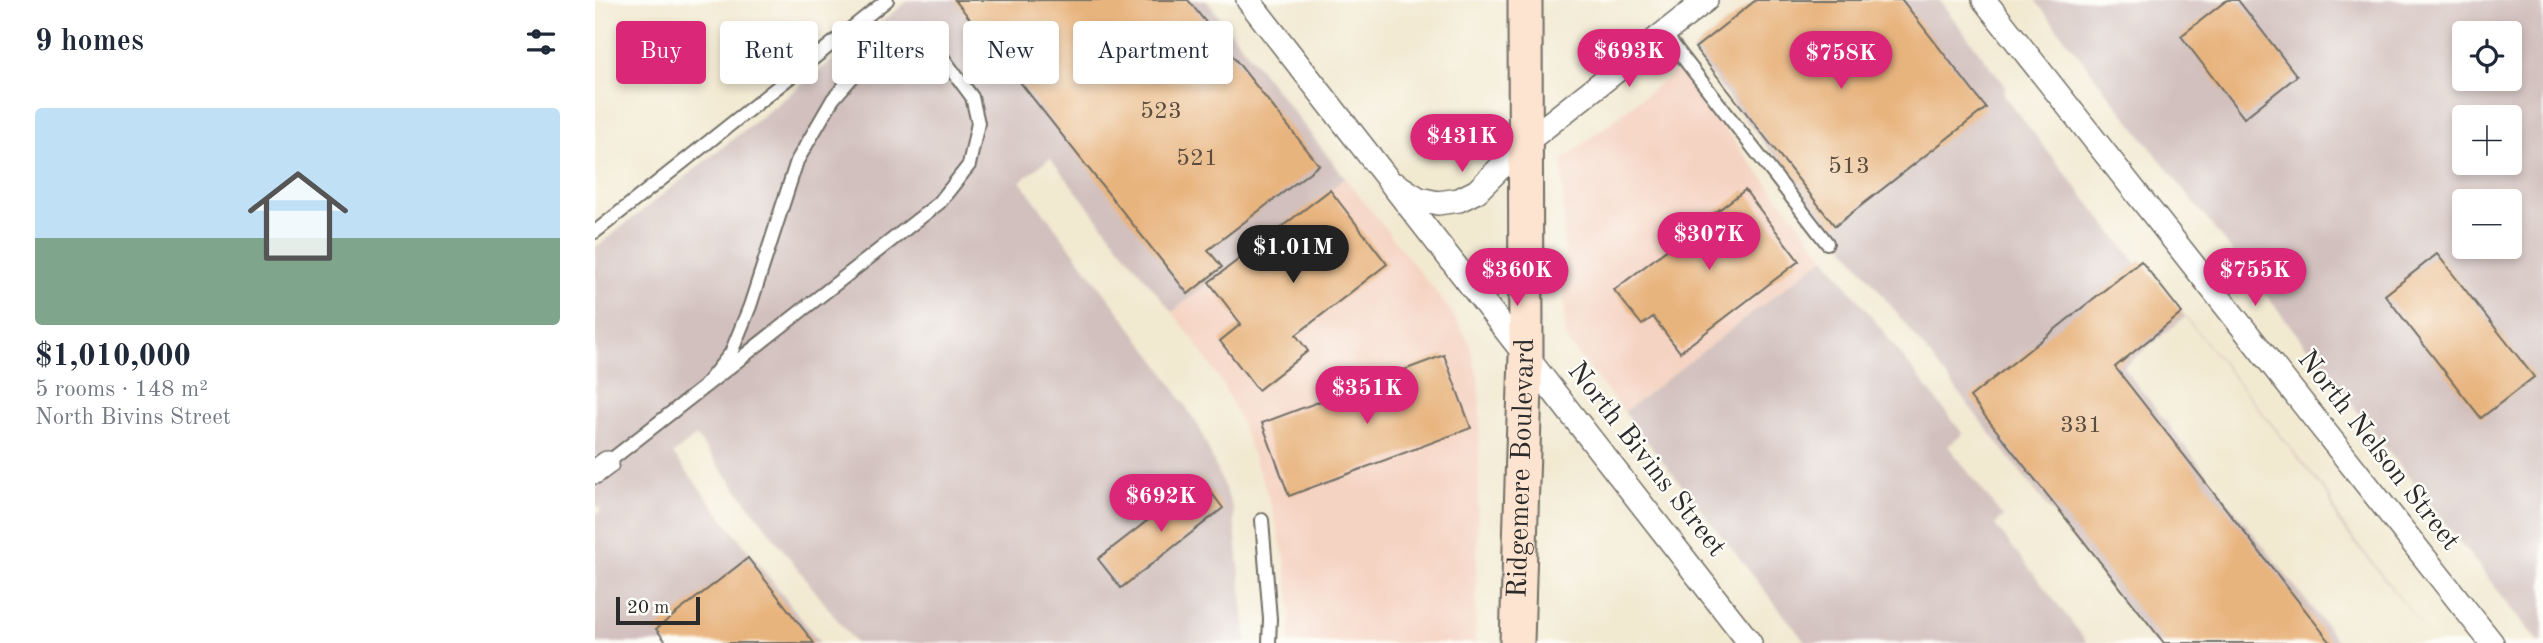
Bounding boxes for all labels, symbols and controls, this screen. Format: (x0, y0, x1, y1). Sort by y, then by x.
chip: Buy (616, 21, 706, 84)
chip: Rent (720, 21, 818, 84)
chip: Filters (832, 21, 949, 84)
chip: New (963, 21, 1059, 84)
chip: Apartment (1073, 21, 1233, 84)
map controls (2452, 21, 2522, 259)
button: locate (2452, 21, 2522, 91)
icon: filters (522, 23, 560, 61)
text: 9 homes (35, 27, 144, 57)
pin: $693K (1580, 29, 1678, 89)
pin: $758K (1792, 32, 1890, 91)
text: $693K (1593, 40, 1665, 63)
text: $758K (1805, 42, 1877, 65)
house number: 523 (1140, 100, 1182, 124)
button: + (2452, 105, 2522, 175)
pin: $431K (1413, 114, 1511, 174)
text: $431K (1426, 125, 1498, 148)
house number: 521 (1176, 147, 1218, 171)
icon: home (235, 153, 361, 279)
house number: 513 (1828, 155, 1870, 179)
button: − (2452, 189, 2522, 259)
pin: $307K (1660, 212, 1758, 272)
text: $307K (1673, 223, 1745, 246)
pin: $1.01M (1236, 226, 1350, 285)
text: $1.01M (1253, 236, 1333, 259)
pin: $360K (1468, 248, 1566, 308)
pin: $755K (2206, 248, 2304, 308)
text: $360K (1481, 259, 1553, 282)
text: $755K (2219, 259, 2291, 282)
street label: Ridgemere Boulevard (1504, 338, 1540, 599)
text: $1,010,000 (35, 342, 191, 372)
street label: North Nelson Street (2292, 346, 2464, 556)
street label: North Bivins Street (1562, 357, 1730, 563)
pin: $351K (1318, 366, 1416, 426)
text: $351K (1331, 377, 1403, 400)
text: 5 rooms · 148 m² (35, 378, 208, 401)
text: North Bivins Street (35, 406, 231, 429)
house number: 331 (2060, 414, 2102, 438)
pin: $692K (1112, 475, 1210, 534)
text: $692K (1125, 485, 1197, 508)
scale bar (616, 594, 700, 626)
text: 20 m (627, 599, 669, 618)

